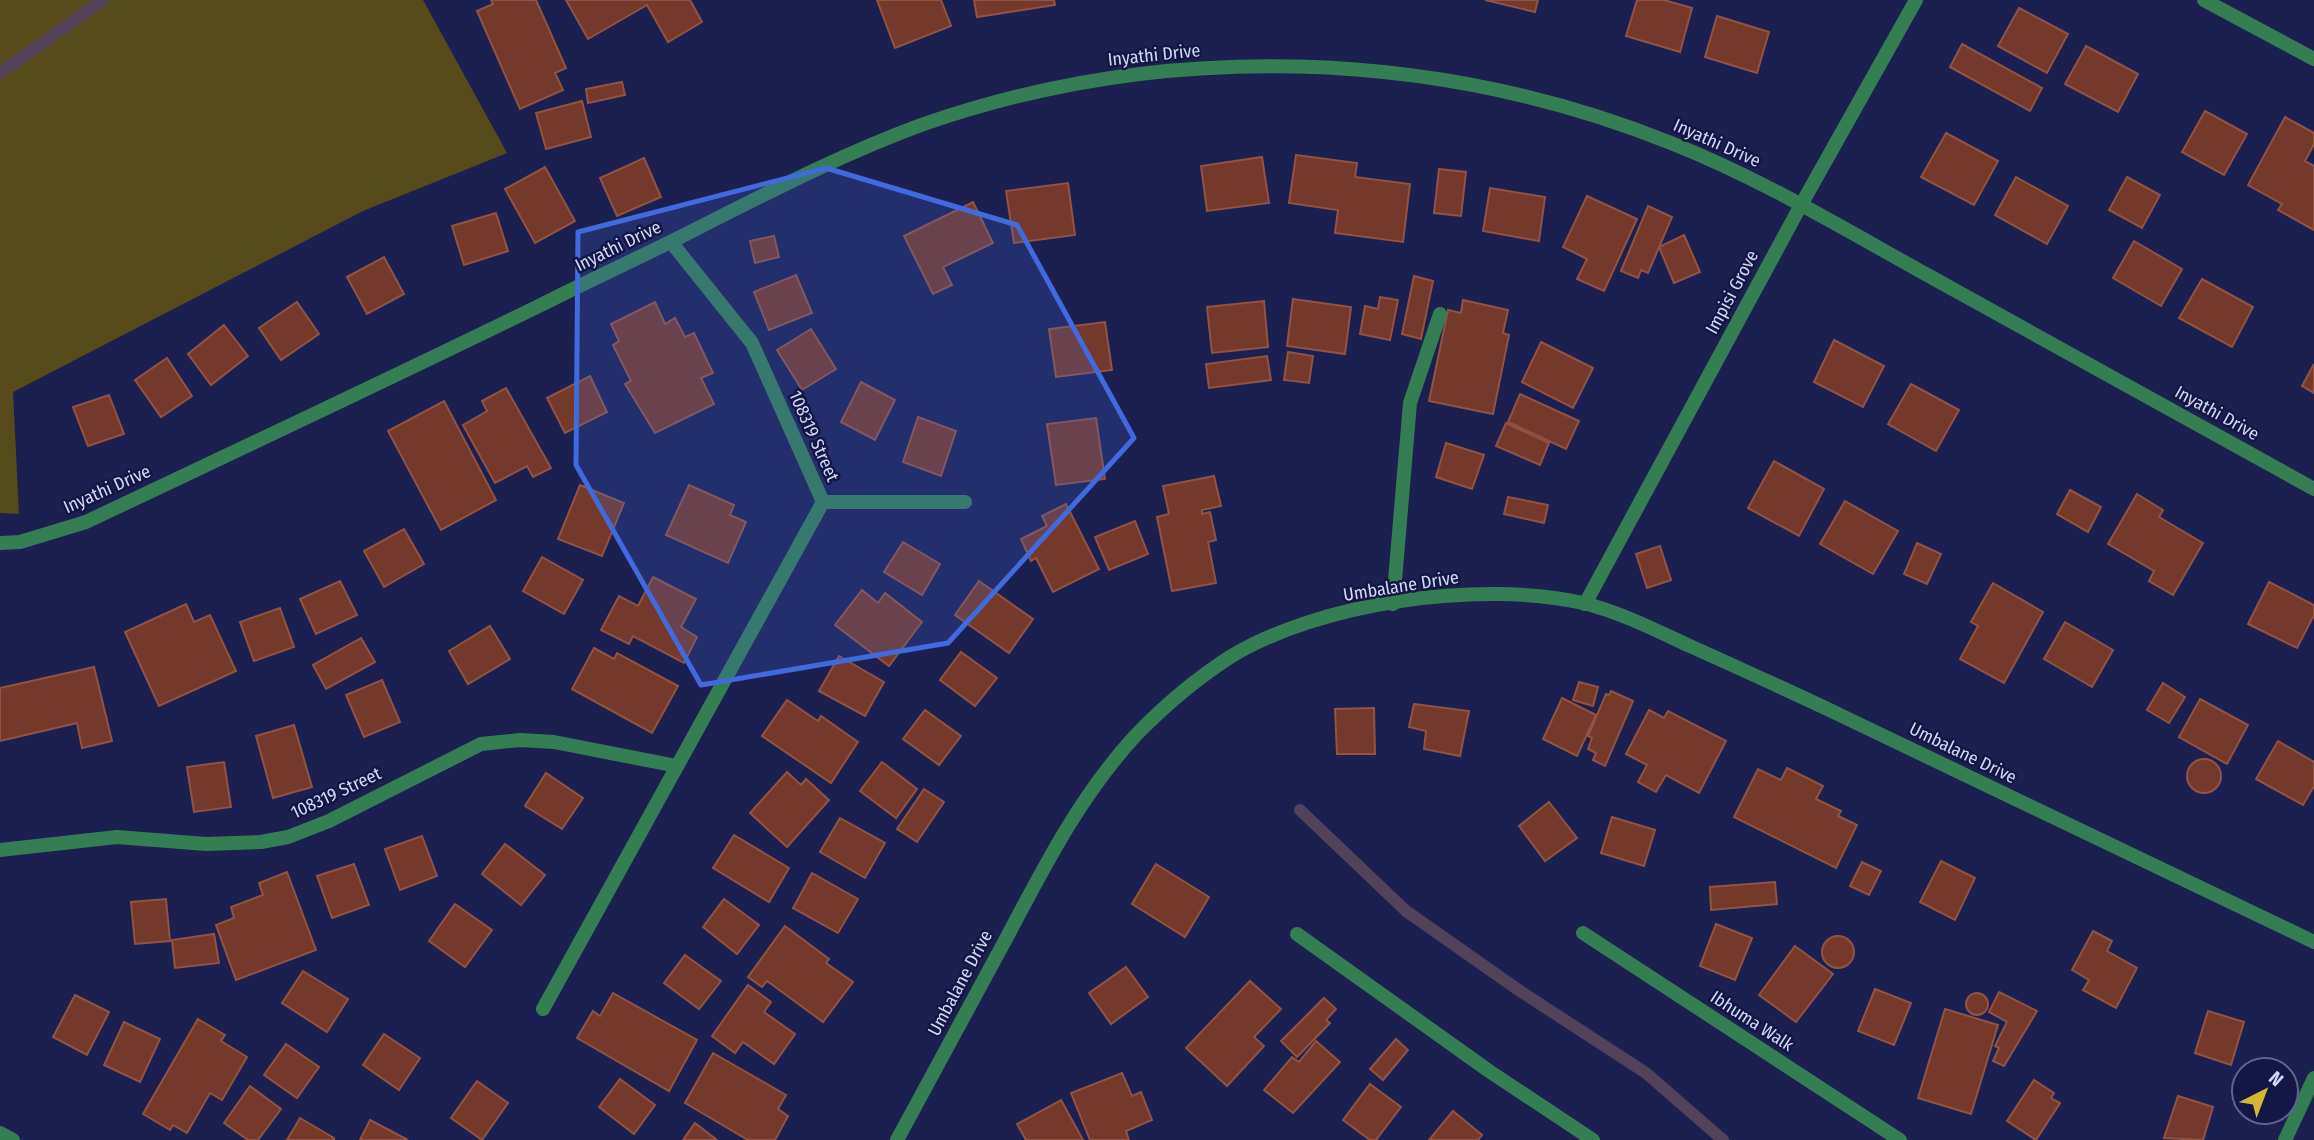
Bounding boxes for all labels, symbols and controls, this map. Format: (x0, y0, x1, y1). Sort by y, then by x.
street label: Inyathi Drive (1107, 39, 1201, 71)
street label: Inyathi Drive (1670, 114, 1764, 172)
street label: Inyathi Drive (571, 216, 665, 276)
street label: Impisi Grove (1701, 246, 1763, 338)
street label: Inyathi Drive (2171, 381, 2263, 445)
street label: 108319 Street (784, 387, 844, 485)
street label: Inyathi Drive (60, 460, 154, 518)
street label: Umbalane Drive (1342, 566, 1460, 606)
street label: Umbalane Drive (1906, 718, 2020, 789)
street label: 108319 Street (287, 762, 385, 824)
street label: Umbalane Drive (923, 926, 997, 1040)
street label: Ibhuma Walk (1706, 986, 1798, 1056)
north arrow (2230, 1056, 2300, 1126)
text: N (2264, 1066, 2288, 1091)

